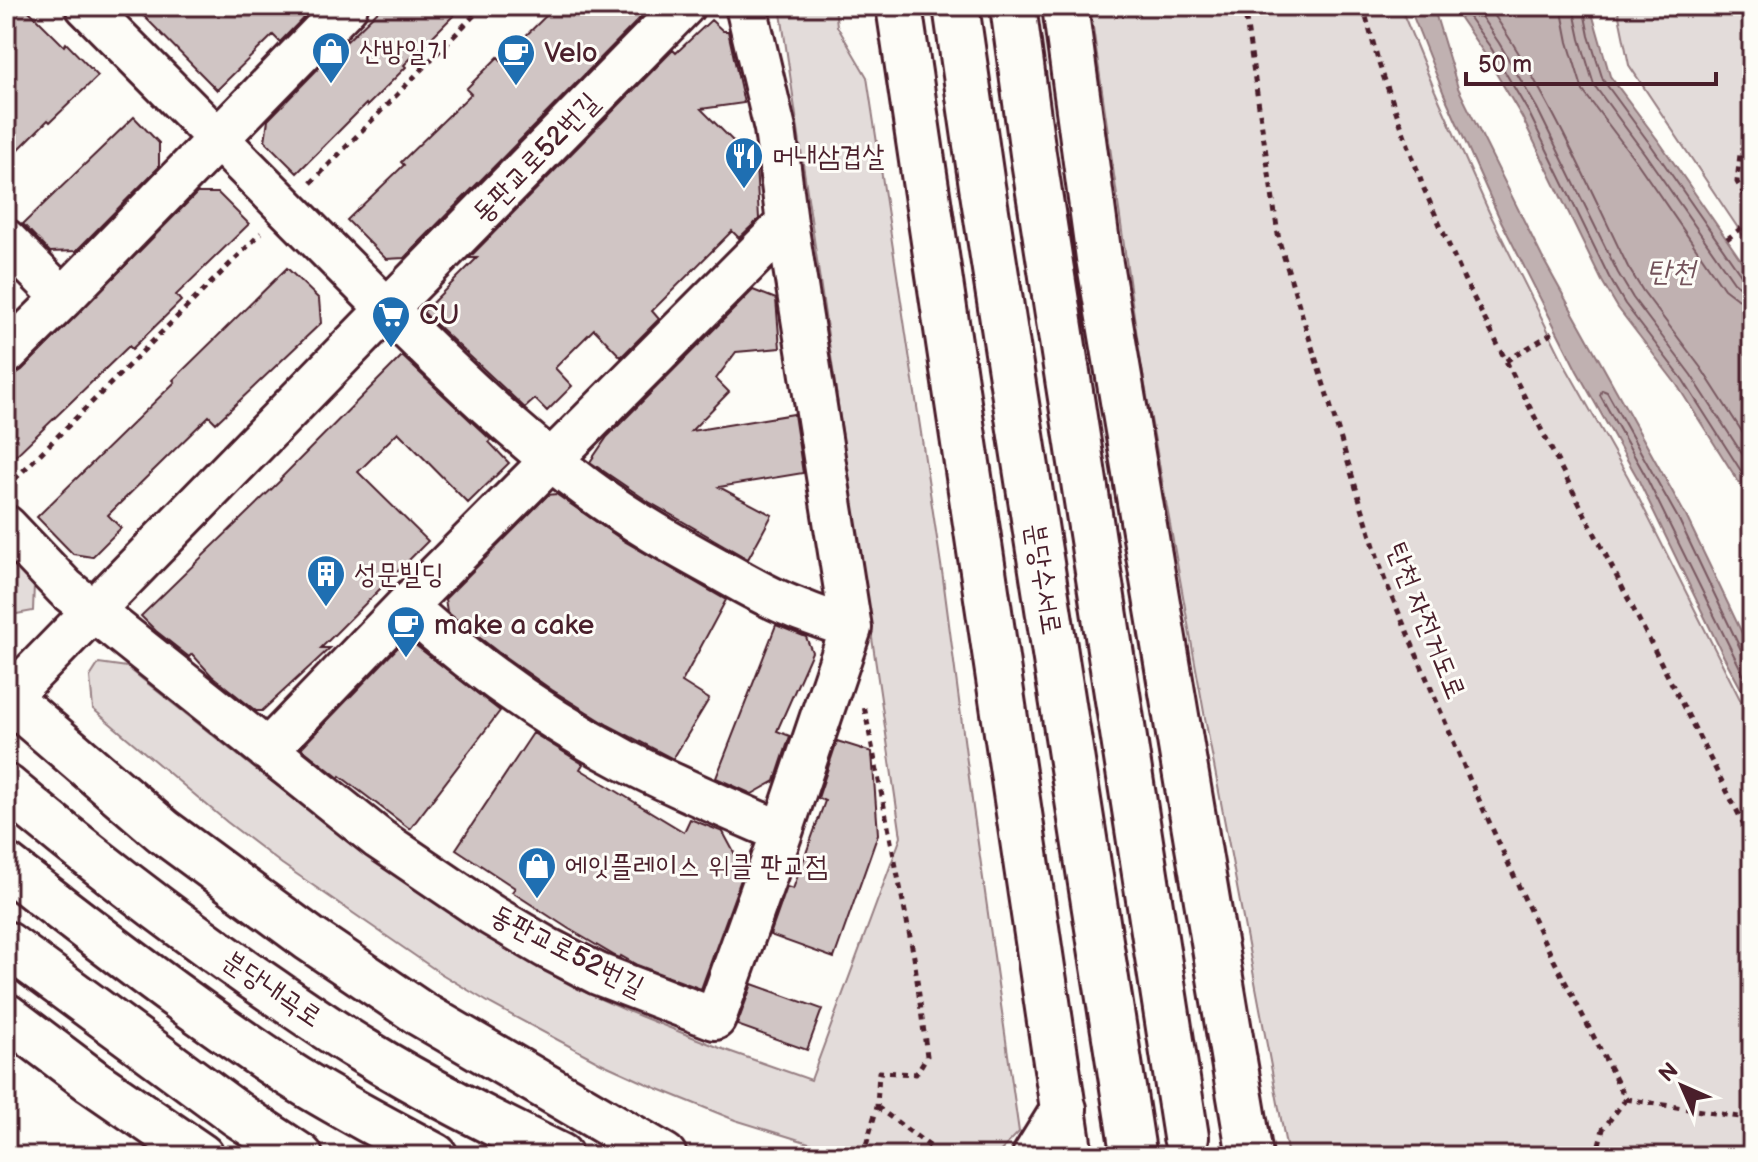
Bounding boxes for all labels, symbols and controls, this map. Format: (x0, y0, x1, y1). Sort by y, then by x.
shop icon: 산방일기 (310, 30, 352, 85)
cafe icon: Velo (495, 32, 537, 87)
place label: 산방일기 (359, 35, 449, 68)
scale bar (1466, 36, 1716, 86)
place label: Velo (544, 37, 598, 70)
text: 50 m (1478, 50, 1532, 79)
street label: 동판교로52번길 (466, 86, 606, 230)
restaurant icon: 머내삼겹살 (723, 135, 765, 190)
place label: 머내삼겹살 (772, 140, 885, 173)
water label: 탄천 (1647, 254, 1698, 290)
supermarket icon: CU (370, 294, 412, 349)
place label: CU (419, 299, 459, 332)
street label: 분당수서로 (1018, 521, 1068, 637)
street label: 탄천 자전거도로 (1380, 538, 1472, 704)
building icon: 성문빌딩 (305, 553, 347, 608)
place label: 성문빌딩 (354, 558, 444, 591)
cafe icon: make a cake (385, 604, 427, 659)
place label: make a cake (434, 609, 594, 642)
shop icon: 에잇플레이스 위클 판교점 (516, 845, 558, 900)
place label: 에잇플레이스 위클 판교점 (565, 850, 828, 883)
street label: 동판교로52번길 (485, 898, 649, 1004)
street label: 분당내곡로 (216, 944, 328, 1034)
north arrow (1642, 1046, 1722, 1126)
text: N (1654, 1058, 1684, 1088)

